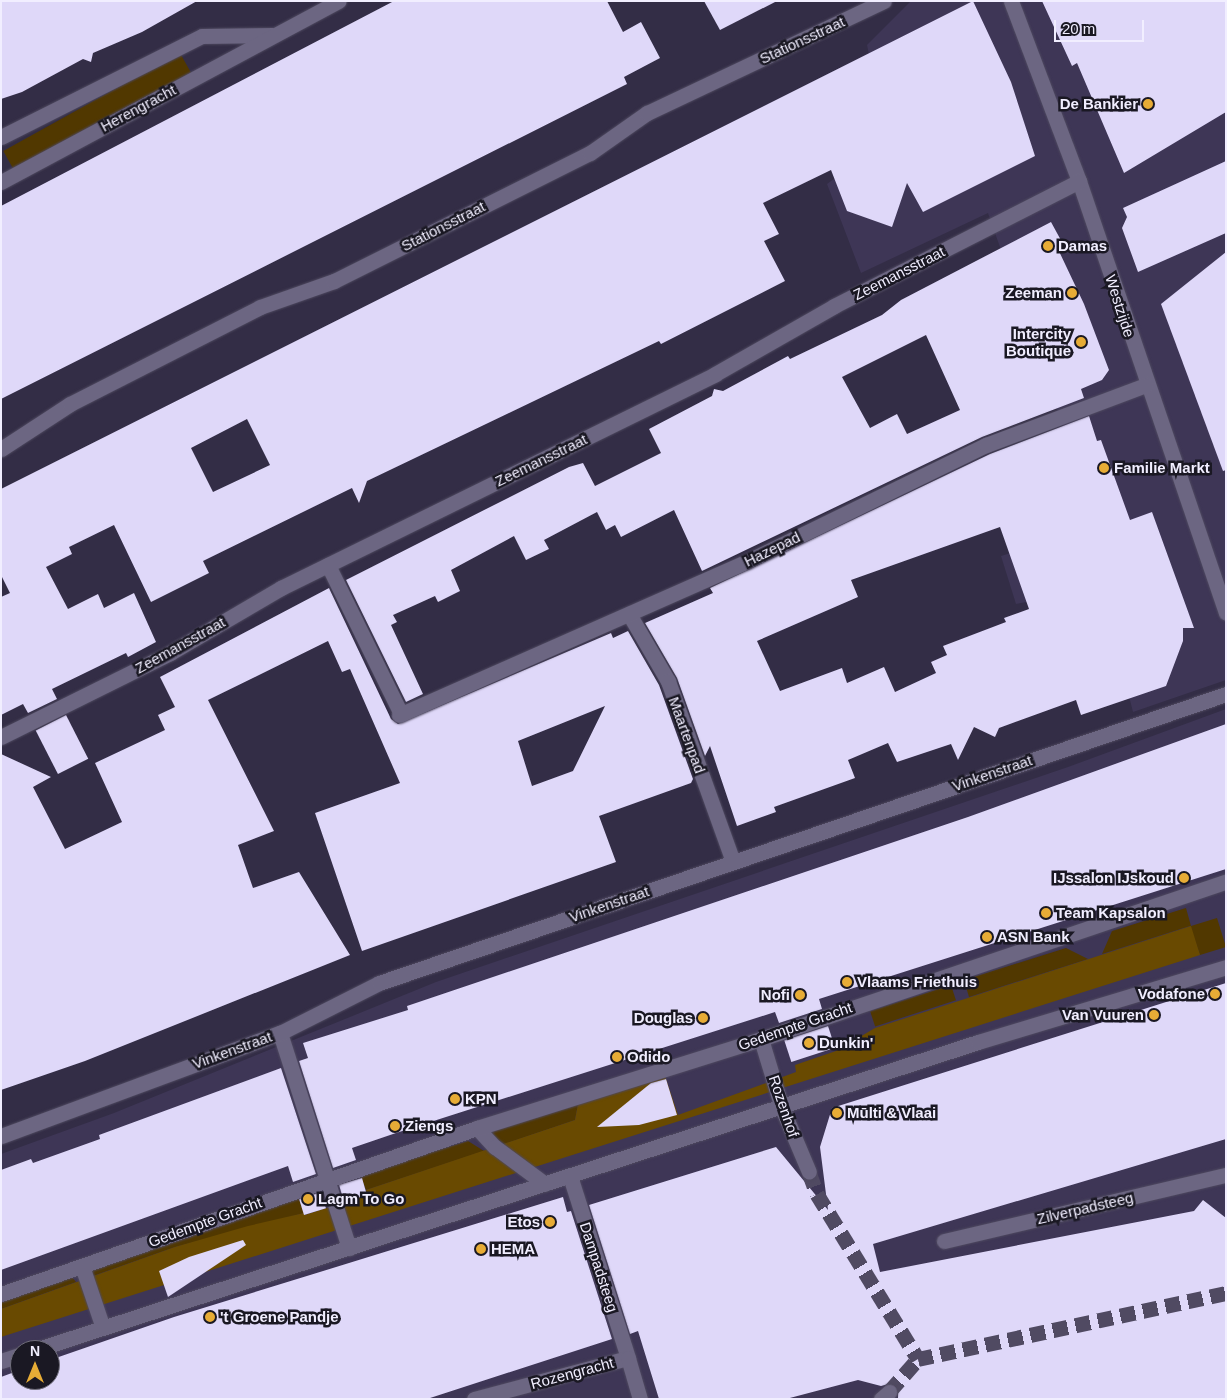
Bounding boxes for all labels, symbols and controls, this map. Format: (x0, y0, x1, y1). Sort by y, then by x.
scale bar (1057, 10, 1147, 42)
street label: Stationsstraat (757, 12, 847, 68)
text: 20 m (1062, 20, 1095, 37)
street label: Herengracht (97, 81, 179, 135)
place label: De Bankier (1060, 95, 1138, 113)
marker: De Bankier (1142, 98, 1154, 110)
street label: Stationsstraat (398, 197, 488, 255)
place label: Damas (1058, 237, 1107, 255)
marker: Damas (1042, 240, 1054, 252)
street label: Zeemansstraat (850, 242, 948, 304)
street label: Westzijde (1101, 272, 1139, 340)
place label: Zeeman (1005, 284, 1062, 302)
marker: Zeeman (1066, 287, 1078, 299)
place label: Intercity Boutique (1006, 324, 1071, 359)
marker: Intercity Boutique (1075, 336, 1087, 348)
street label: Zeemansstraat (492, 430, 590, 490)
place label: Familie Markt (1114, 459, 1210, 477)
marker: Familie Markt (1098, 462, 1110, 474)
street label: Hazepad (741, 528, 803, 570)
street label: Zeemansstraat (132, 613, 228, 677)
street label: Maartenpad (665, 694, 709, 776)
street label: Vinkenstraat (950, 751, 1034, 795)
place label: IJssalon IJskoud (1053, 869, 1174, 887)
marker: IJssalon IJskoud (1178, 872, 1190, 884)
street label: Vinkenstraat (567, 882, 651, 926)
place label: Team Kapsalon (1056, 904, 1166, 922)
marker: Team Kapsalon (1040, 907, 1052, 919)
place label: ASN Bank (997, 928, 1070, 946)
marker: ASN Bank (981, 931, 993, 943)
place label: Vlaams Friethuis (857, 973, 977, 991)
marker: Vlaams Friethuis (841, 976, 853, 988)
place label: Vodafone (1138, 985, 1205, 1003)
place label: Nofi (761, 986, 790, 1004)
marker: Vodafone (1209, 988, 1221, 1000)
marker: Nofi (794, 989, 806, 1001)
street label: Gedempte Gracht (736, 998, 854, 1054)
place label: Van Vuuren (1062, 1006, 1144, 1024)
place label: Douglas (634, 1009, 693, 1027)
marker: Van Vuuren (1148, 1009, 1160, 1021)
marker: Douglas (697, 1012, 709, 1024)
street label: Vinkenstraat (190, 1027, 274, 1073)
place label: Dunkin' (819, 1034, 873, 1052)
marker: Dunkin' (803, 1037, 815, 1049)
place label: Odido (627, 1048, 670, 1066)
marker: Odido (611, 1051, 623, 1063)
street label: Rozenhof (765, 1073, 803, 1139)
place label: KPN (465, 1090, 497, 1108)
marker: KPN (449, 1093, 461, 1105)
place label: Mūlti & Vlaai (847, 1104, 936, 1122)
marker: Mūlti & Vlaai (831, 1107, 843, 1119)
place label: Ziengs (405, 1117, 453, 1135)
marker: Ziengs (389, 1120, 401, 1132)
street label: Zilverpadsteeg (1035, 1188, 1135, 1228)
place label: Lagm To Go (318, 1190, 404, 1208)
street label: Gedempte Gracht (146, 1193, 264, 1251)
marker: Lagm To Go (302, 1193, 314, 1205)
place label: Etos (507, 1213, 540, 1231)
marker: Etos (544, 1216, 556, 1228)
street label: Dampadsteeg (576, 1220, 622, 1314)
place label: HEMA (491, 1240, 535, 1258)
marker: HEMA (475, 1243, 487, 1255)
place label: 't Groene Pandje (220, 1308, 339, 1326)
marker: 't Groene Pandje (204, 1311, 216, 1323)
north arrow (10, 1340, 60, 1390)
text: N (30, 1343, 40, 1359)
street label: Rozengracht (529, 1353, 615, 1393)

